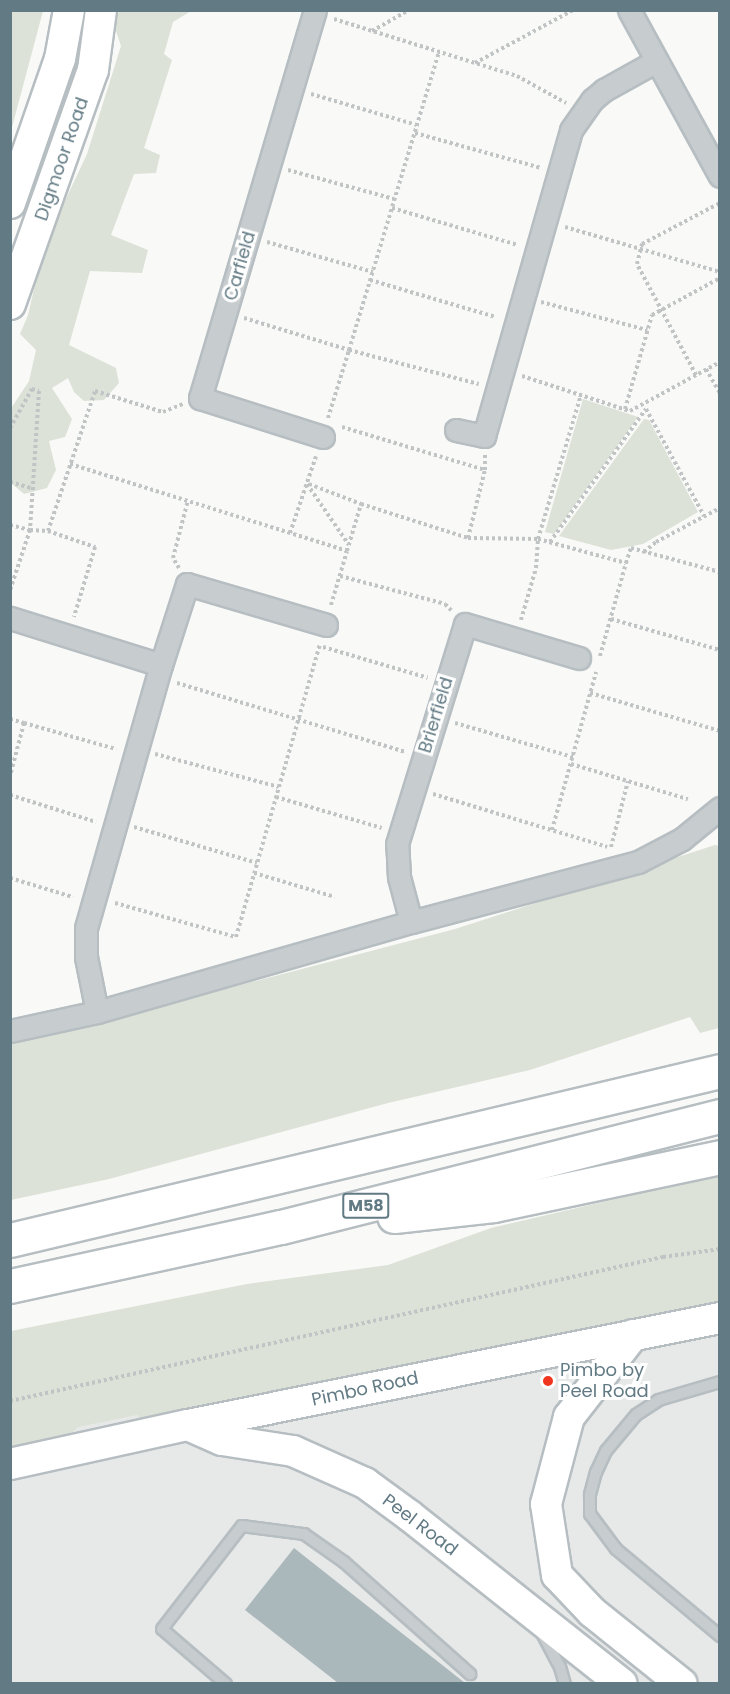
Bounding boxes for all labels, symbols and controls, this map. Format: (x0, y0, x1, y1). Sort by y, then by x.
street label: Digmoor Road (31, 94, 93, 224)
street label: Carfield (220, 229, 260, 303)
street label: Brierfield (414, 674, 458, 756)
road number: M58 (342, 1193, 390, 1219)
place label: Pimbo by Peel Road (560, 1360, 649, 1402)
street label: Pimbo Road (310, 1367, 420, 1411)
marker: Pimbo by Peel Road (541, 1374, 555, 1388)
street label: Peel Road (378, 1490, 462, 1560)

